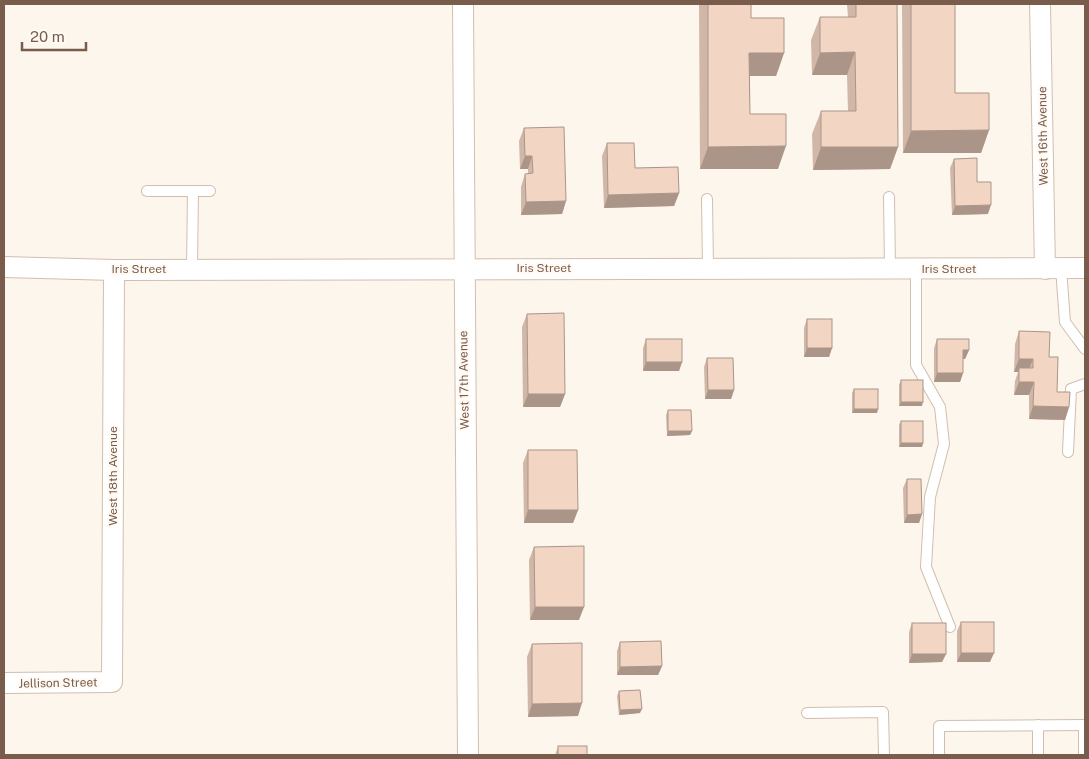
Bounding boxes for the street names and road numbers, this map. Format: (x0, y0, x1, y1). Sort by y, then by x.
street label: West 16th Avenue (1035, 86, 1051, 186)
street label: Iris Street (516, 261, 572, 275)
street label: Iris Street (111, 262, 167, 276)
street label: Iris Street (921, 262, 977, 276)
street label: West 17th Avenue (456, 330, 472, 430)
street label: West 18th Avenue (106, 426, 120, 526)
street label: Jellison Street (18, 675, 98, 691)

